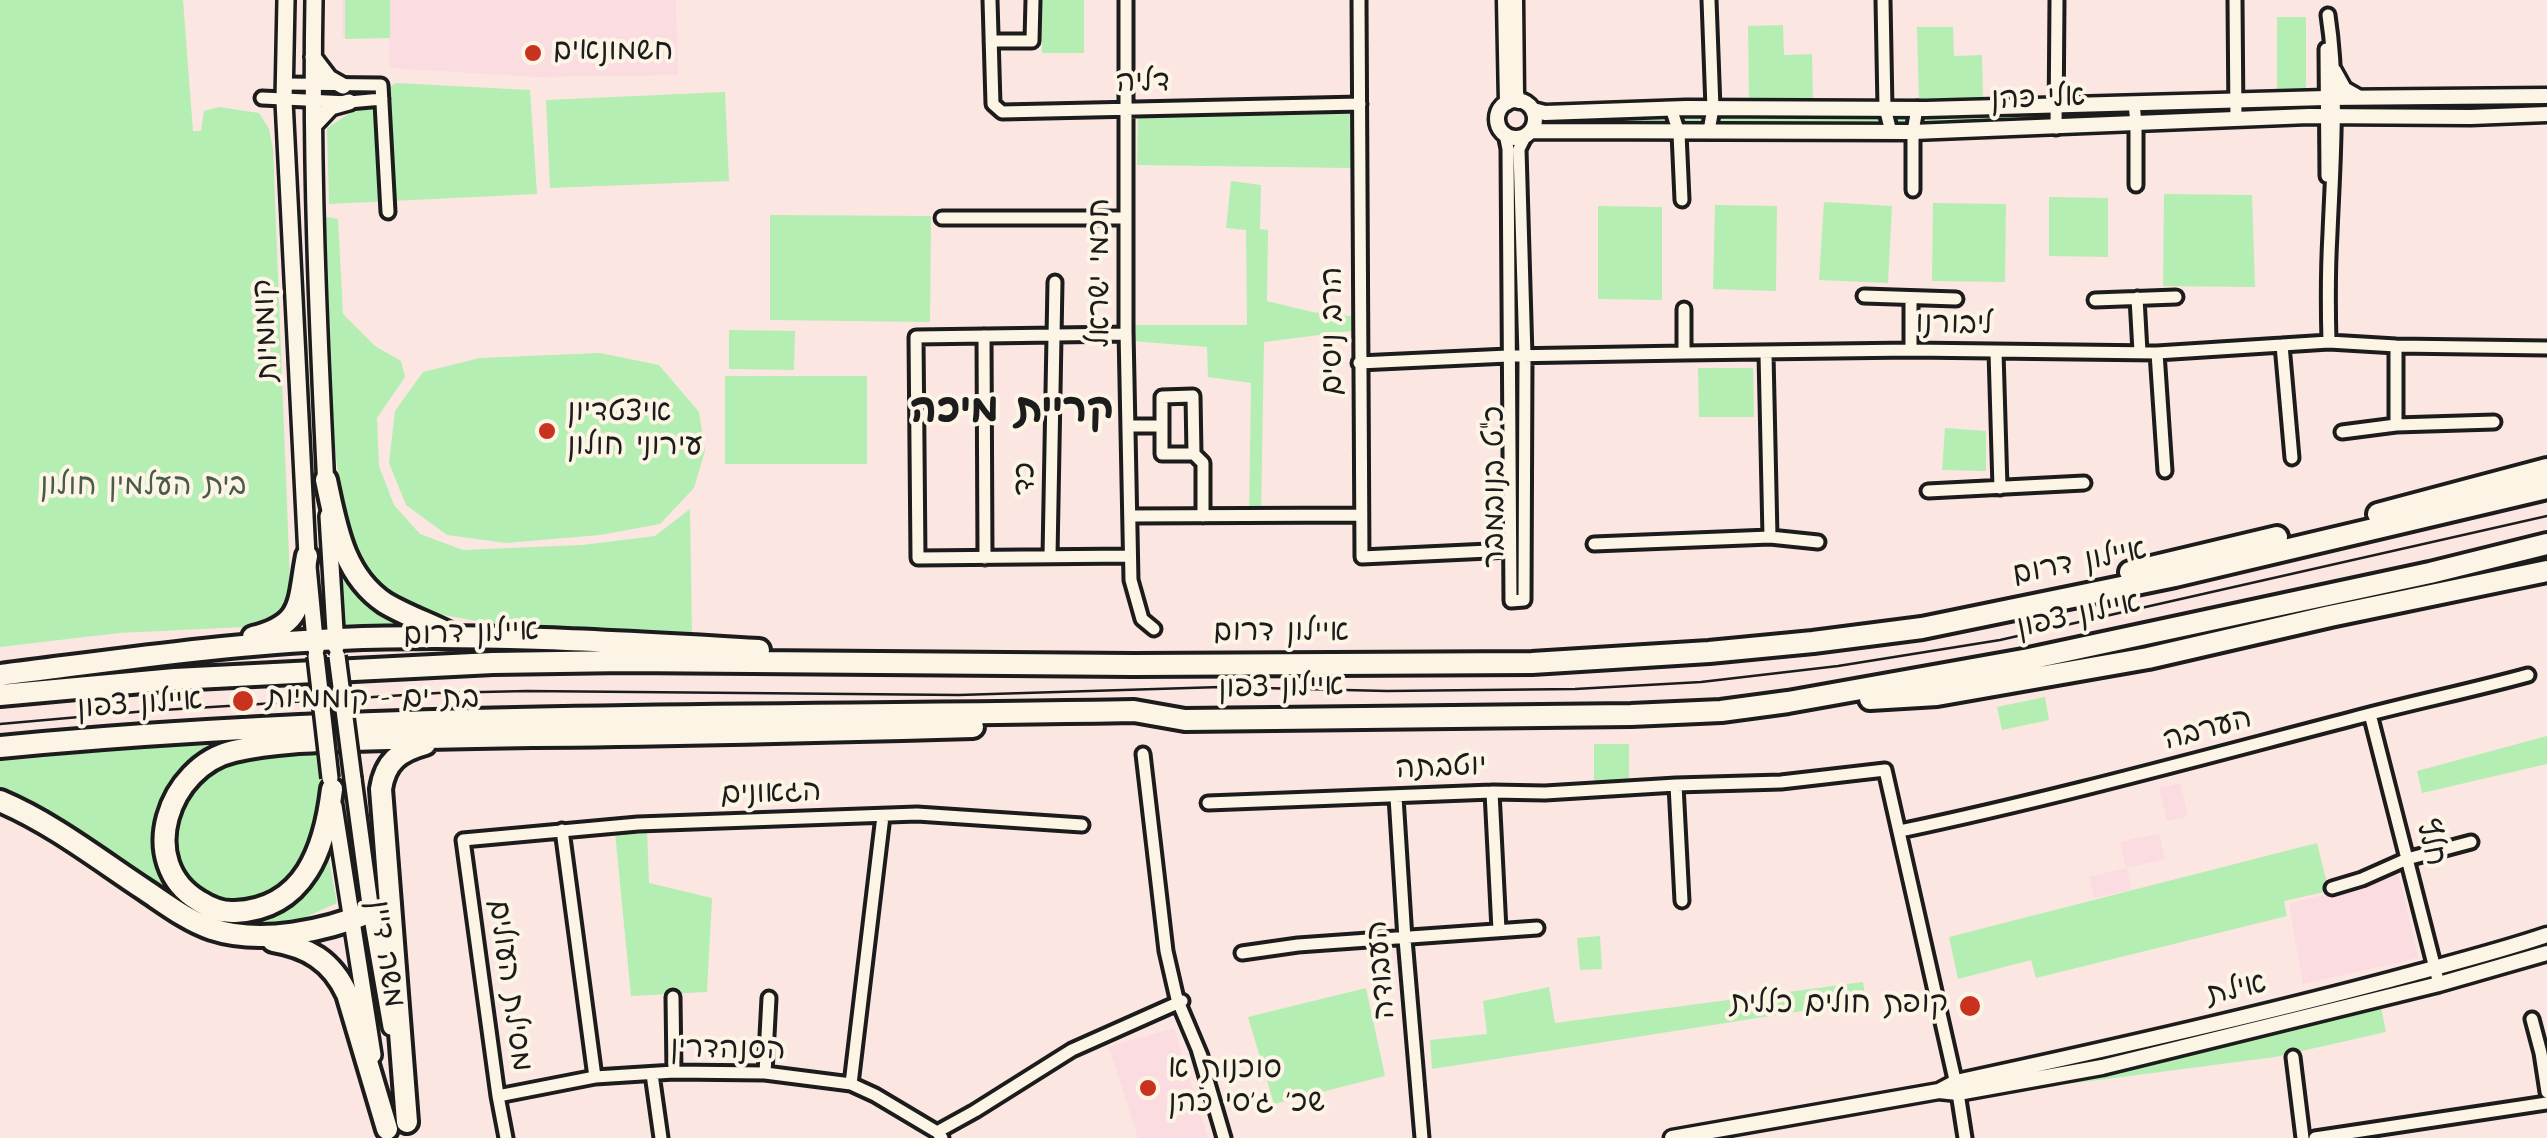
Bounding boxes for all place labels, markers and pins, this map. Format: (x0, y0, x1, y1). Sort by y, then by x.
place label: חשמונאים (553, 35, 673, 71)
marker: חשמונאים (522, 42, 544, 64)
place label: איצטדיון עירוני חולון (567, 396, 702, 466)
marker: איצטדיון עירוני חולון (536, 420, 558, 442)
place label: בת ים - קוממיות (266, 683, 479, 719)
marker: בת ים - קוממיות (230, 688, 256, 714)
place label: קופת חולים כללית (1730, 988, 1948, 1024)
marker: קופת חולים כללית (1957, 993, 1983, 1019)
place label: סוכנות א שכ' ג'סי כהן (1168, 1053, 1325, 1124)
marker: סוכנות א שכ' ג'סי כהן (1137, 1077, 1159, 1099)

